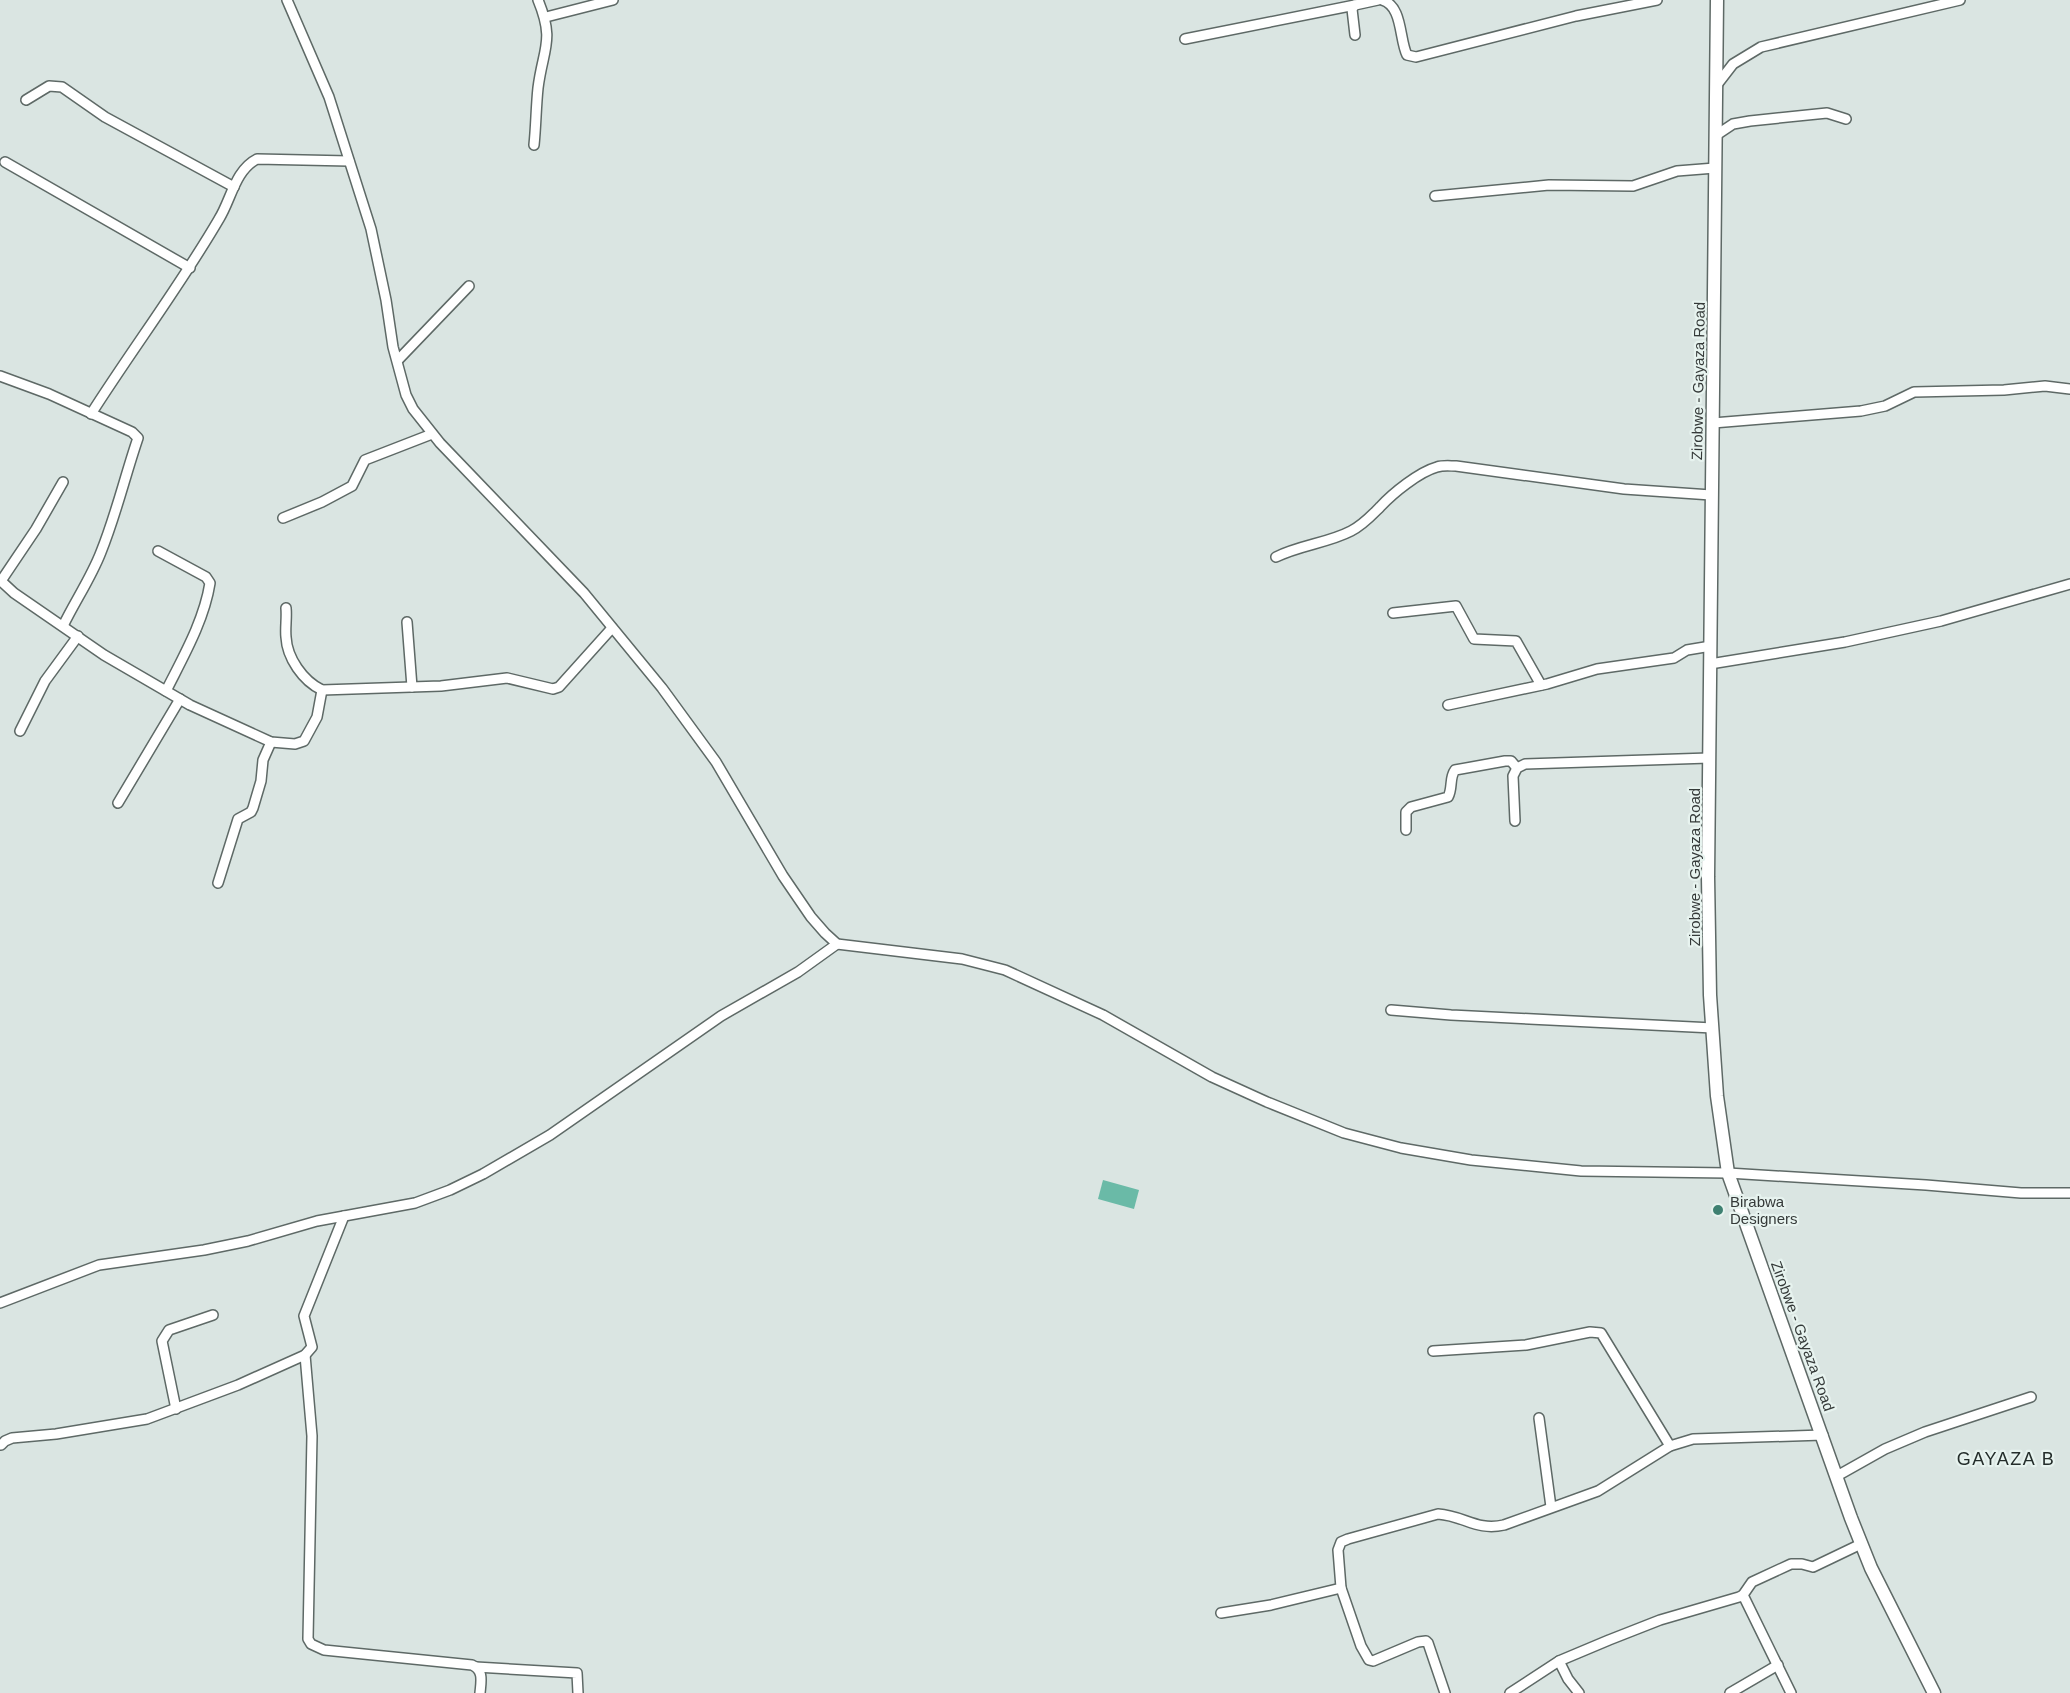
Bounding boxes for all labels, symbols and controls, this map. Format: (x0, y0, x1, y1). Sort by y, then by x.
street label: Zirobwe - Gayaza Road (1688, 302, 1708, 460)
street label: Zirobwe - Gayaza Road (1686, 788, 1703, 946)
place label: Birabwa Designers (1730, 1193, 1798, 1227)
marker: Birabwa Designers (1711, 1203, 1725, 1217)
street label: Zirobwe - Gayaza Road (1768, 1259, 1838, 1413)
district label: GAYAZA B (1957, 1449, 2055, 1469)

